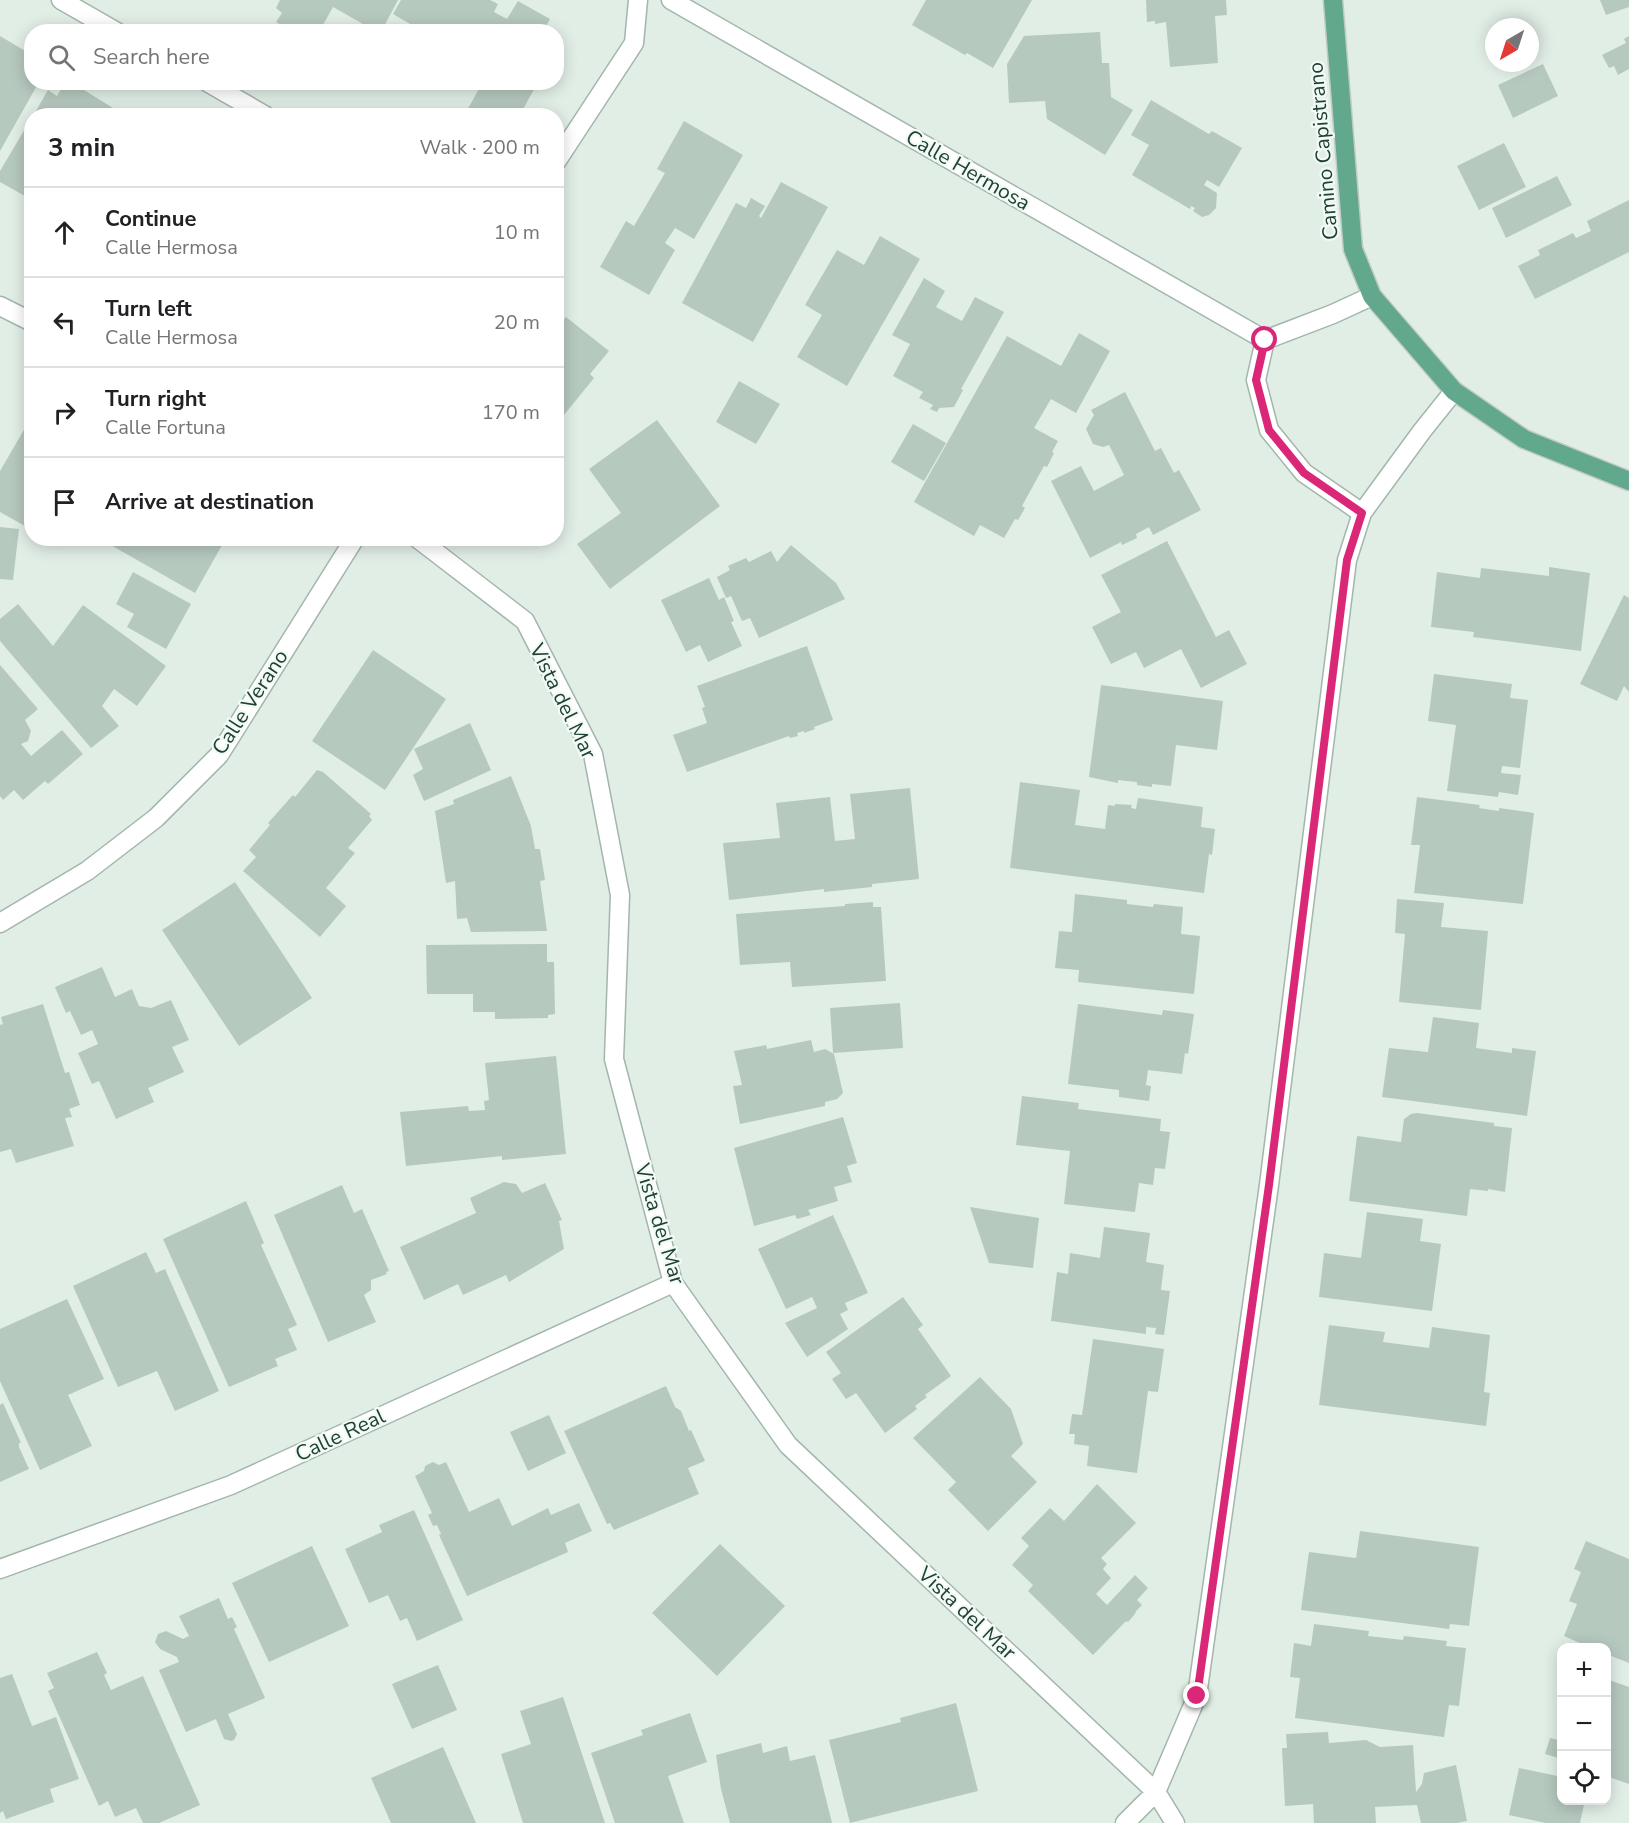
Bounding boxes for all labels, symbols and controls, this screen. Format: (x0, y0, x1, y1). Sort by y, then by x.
north arrow (1485, 18, 1539, 72)
search box (24, 24, 564, 90)
icon: search (45, 41, 78, 74)
text: Search here (93, 42, 210, 72)
street label: Camino Capistrano (1301, 61, 1345, 241)
street label: Calle Hermosa (901, 123, 1035, 217)
text: 3 min (48, 130, 115, 165)
text: Walk · 200 m (420, 134, 540, 161)
text: Continue (105, 204, 196, 234)
icon: ahead (48, 216, 81, 249)
text: 10 m (494, 219, 540, 246)
text: Calle Hermosa (105, 234, 238, 261)
text: Turn left (105, 294, 192, 324)
icon: left (48, 306, 81, 339)
text: 20 m (494, 309, 540, 336)
text: Calle Hermosa (105, 324, 238, 351)
route start (1251, 326, 1277, 352)
text: Turn right (105, 384, 206, 414)
icon: right (48, 396, 81, 429)
text: 170 m (482, 399, 540, 426)
text: Calle Fortuna (105, 414, 226, 441)
icon: arrive (48, 486, 81, 519)
text: Arrive at destination (105, 487, 314, 517)
street label: Vista del Mar (523, 638, 603, 764)
street label: Calle Verano (205, 644, 295, 760)
street label: Vista del Mar (628, 1159, 692, 1288)
street label: Calle Real (291, 1402, 390, 1468)
street label: Vista del Mar (911, 1560, 1023, 1666)
map controls (1557, 1643, 1611, 1805)
button: + (1557, 1643, 1611, 1697)
route end (1183, 1682, 1209, 1708)
button: − (1557, 1697, 1611, 1751)
button: locate (1557, 1751, 1611, 1805)

